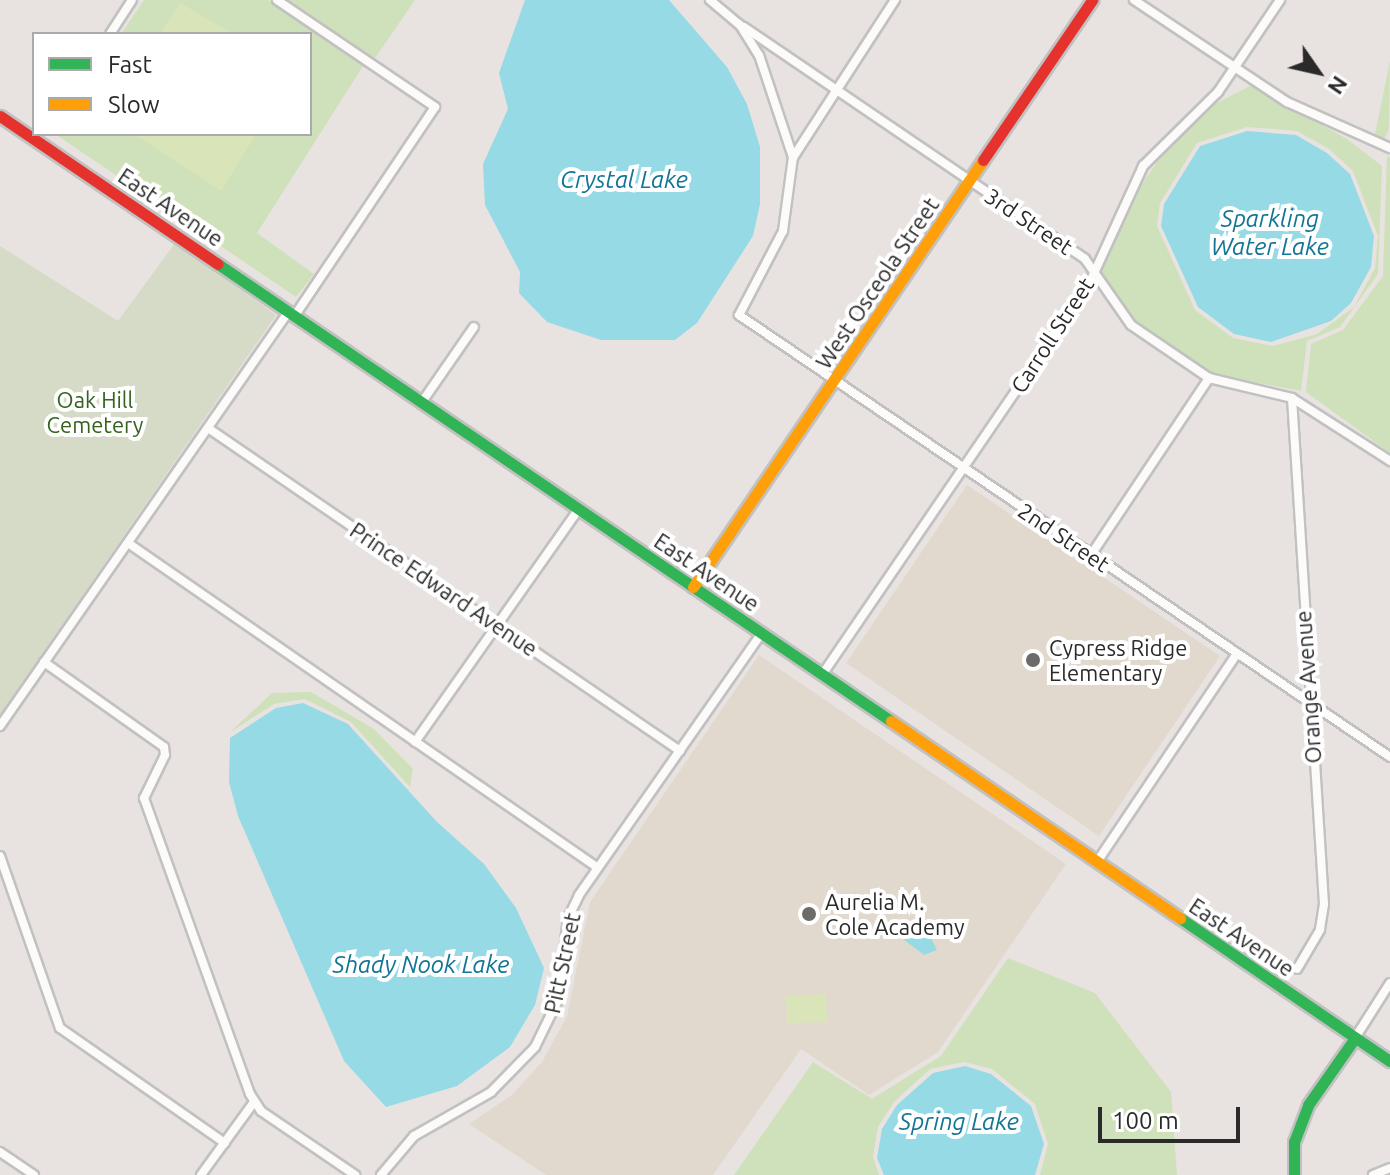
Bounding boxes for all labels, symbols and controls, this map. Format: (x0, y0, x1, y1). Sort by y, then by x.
legend (32, 32, 312, 136)
north arrow (1278, 32, 1358, 112)
text: Fast (108, 51, 152, 78)
text: N (1323, 72, 1353, 99)
text: Slow (108, 91, 160, 118)
street label: East Avenue (113, 162, 229, 252)
water label: Crystal Lake (560, 166, 688, 194)
street label: 3rd Street (980, 182, 1078, 260)
street label: West Osceola Street (810, 192, 944, 374)
water label: Sparkling Water Lake (1211, 205, 1329, 261)
street label: Carroll Street (1005, 272, 1099, 398)
park label: Oak Hill Cemetery (47, 386, 143, 438)
street label: 2nd Street (1013, 497, 1115, 577)
street label: Prince Edward Avenue (345, 516, 543, 662)
street label: East Avenue (649, 527, 765, 617)
street label: Orange Avenue (1289, 610, 1327, 764)
place label: Cypress Ridge Elementary (1049, 634, 1187, 686)
marker: Cypress Ridge Elementary (1024, 651, 1042, 669)
place label: Aurelia M. Cole Academy (825, 888, 965, 940)
street label: East Avenue (1184, 892, 1300, 982)
marker: Aurelia M. Cole Academy (800, 905, 818, 923)
street label: Pitt Street (538, 910, 586, 1016)
water label: Shady Nook Lake (333, 951, 509, 979)
scale bar (1102, 1091, 1244, 1141)
text: 100 m (1112, 1107, 1179, 1134)
water label: Spring Lake (899, 1108, 1019, 1136)

